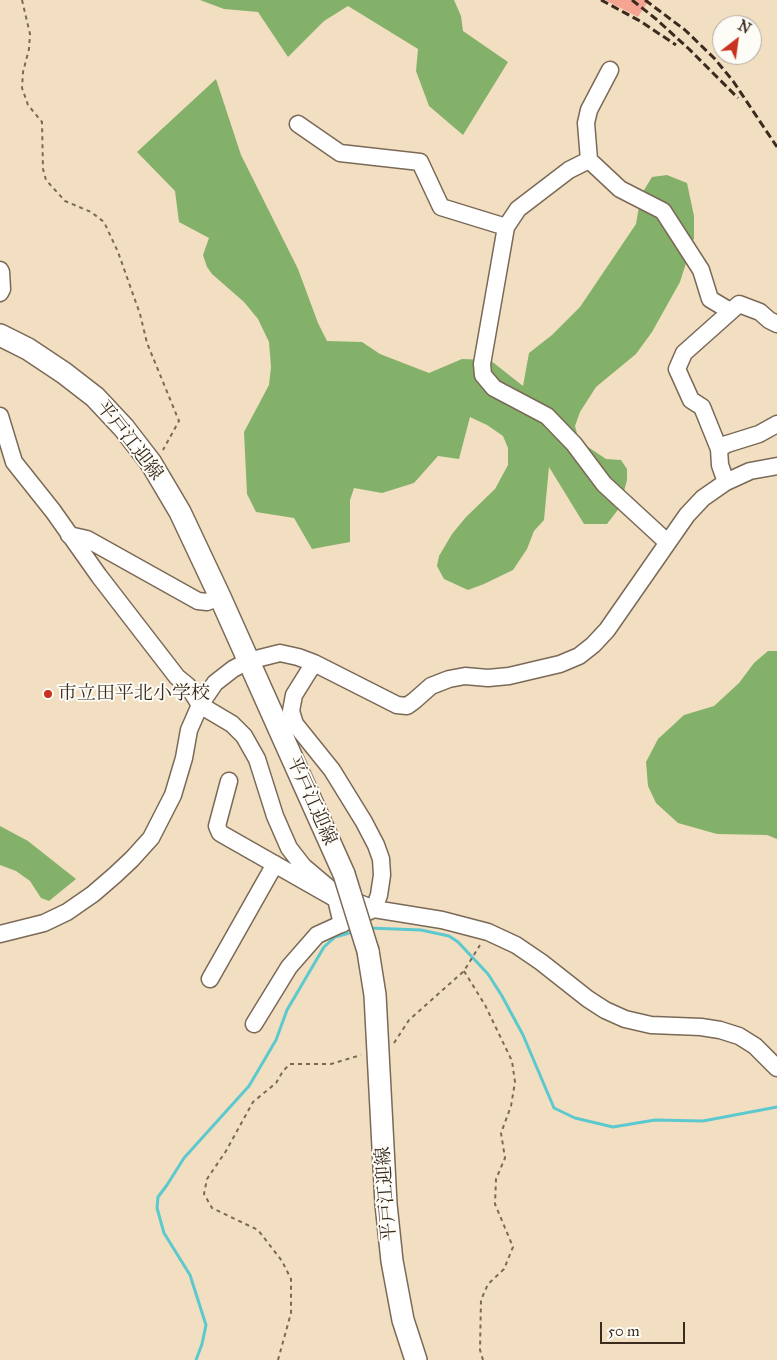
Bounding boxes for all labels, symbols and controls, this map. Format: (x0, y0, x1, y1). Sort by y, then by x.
north arrow (712, 15, 762, 65)
text: N (735, 17, 754, 38)
street label: 平戸江迎線 (91, 397, 167, 485)
place label: 市立田平北小学校 (58, 683, 210, 705)
marker: 市立田平北小学校 (42, 688, 54, 700)
street label: 平戸江迎線 (281, 753, 341, 849)
street label: 平戸江迎線 (372, 1146, 402, 1242)
scale bar (602, 1312, 687, 1344)
text: 50 m (608, 1322, 640, 1340)

